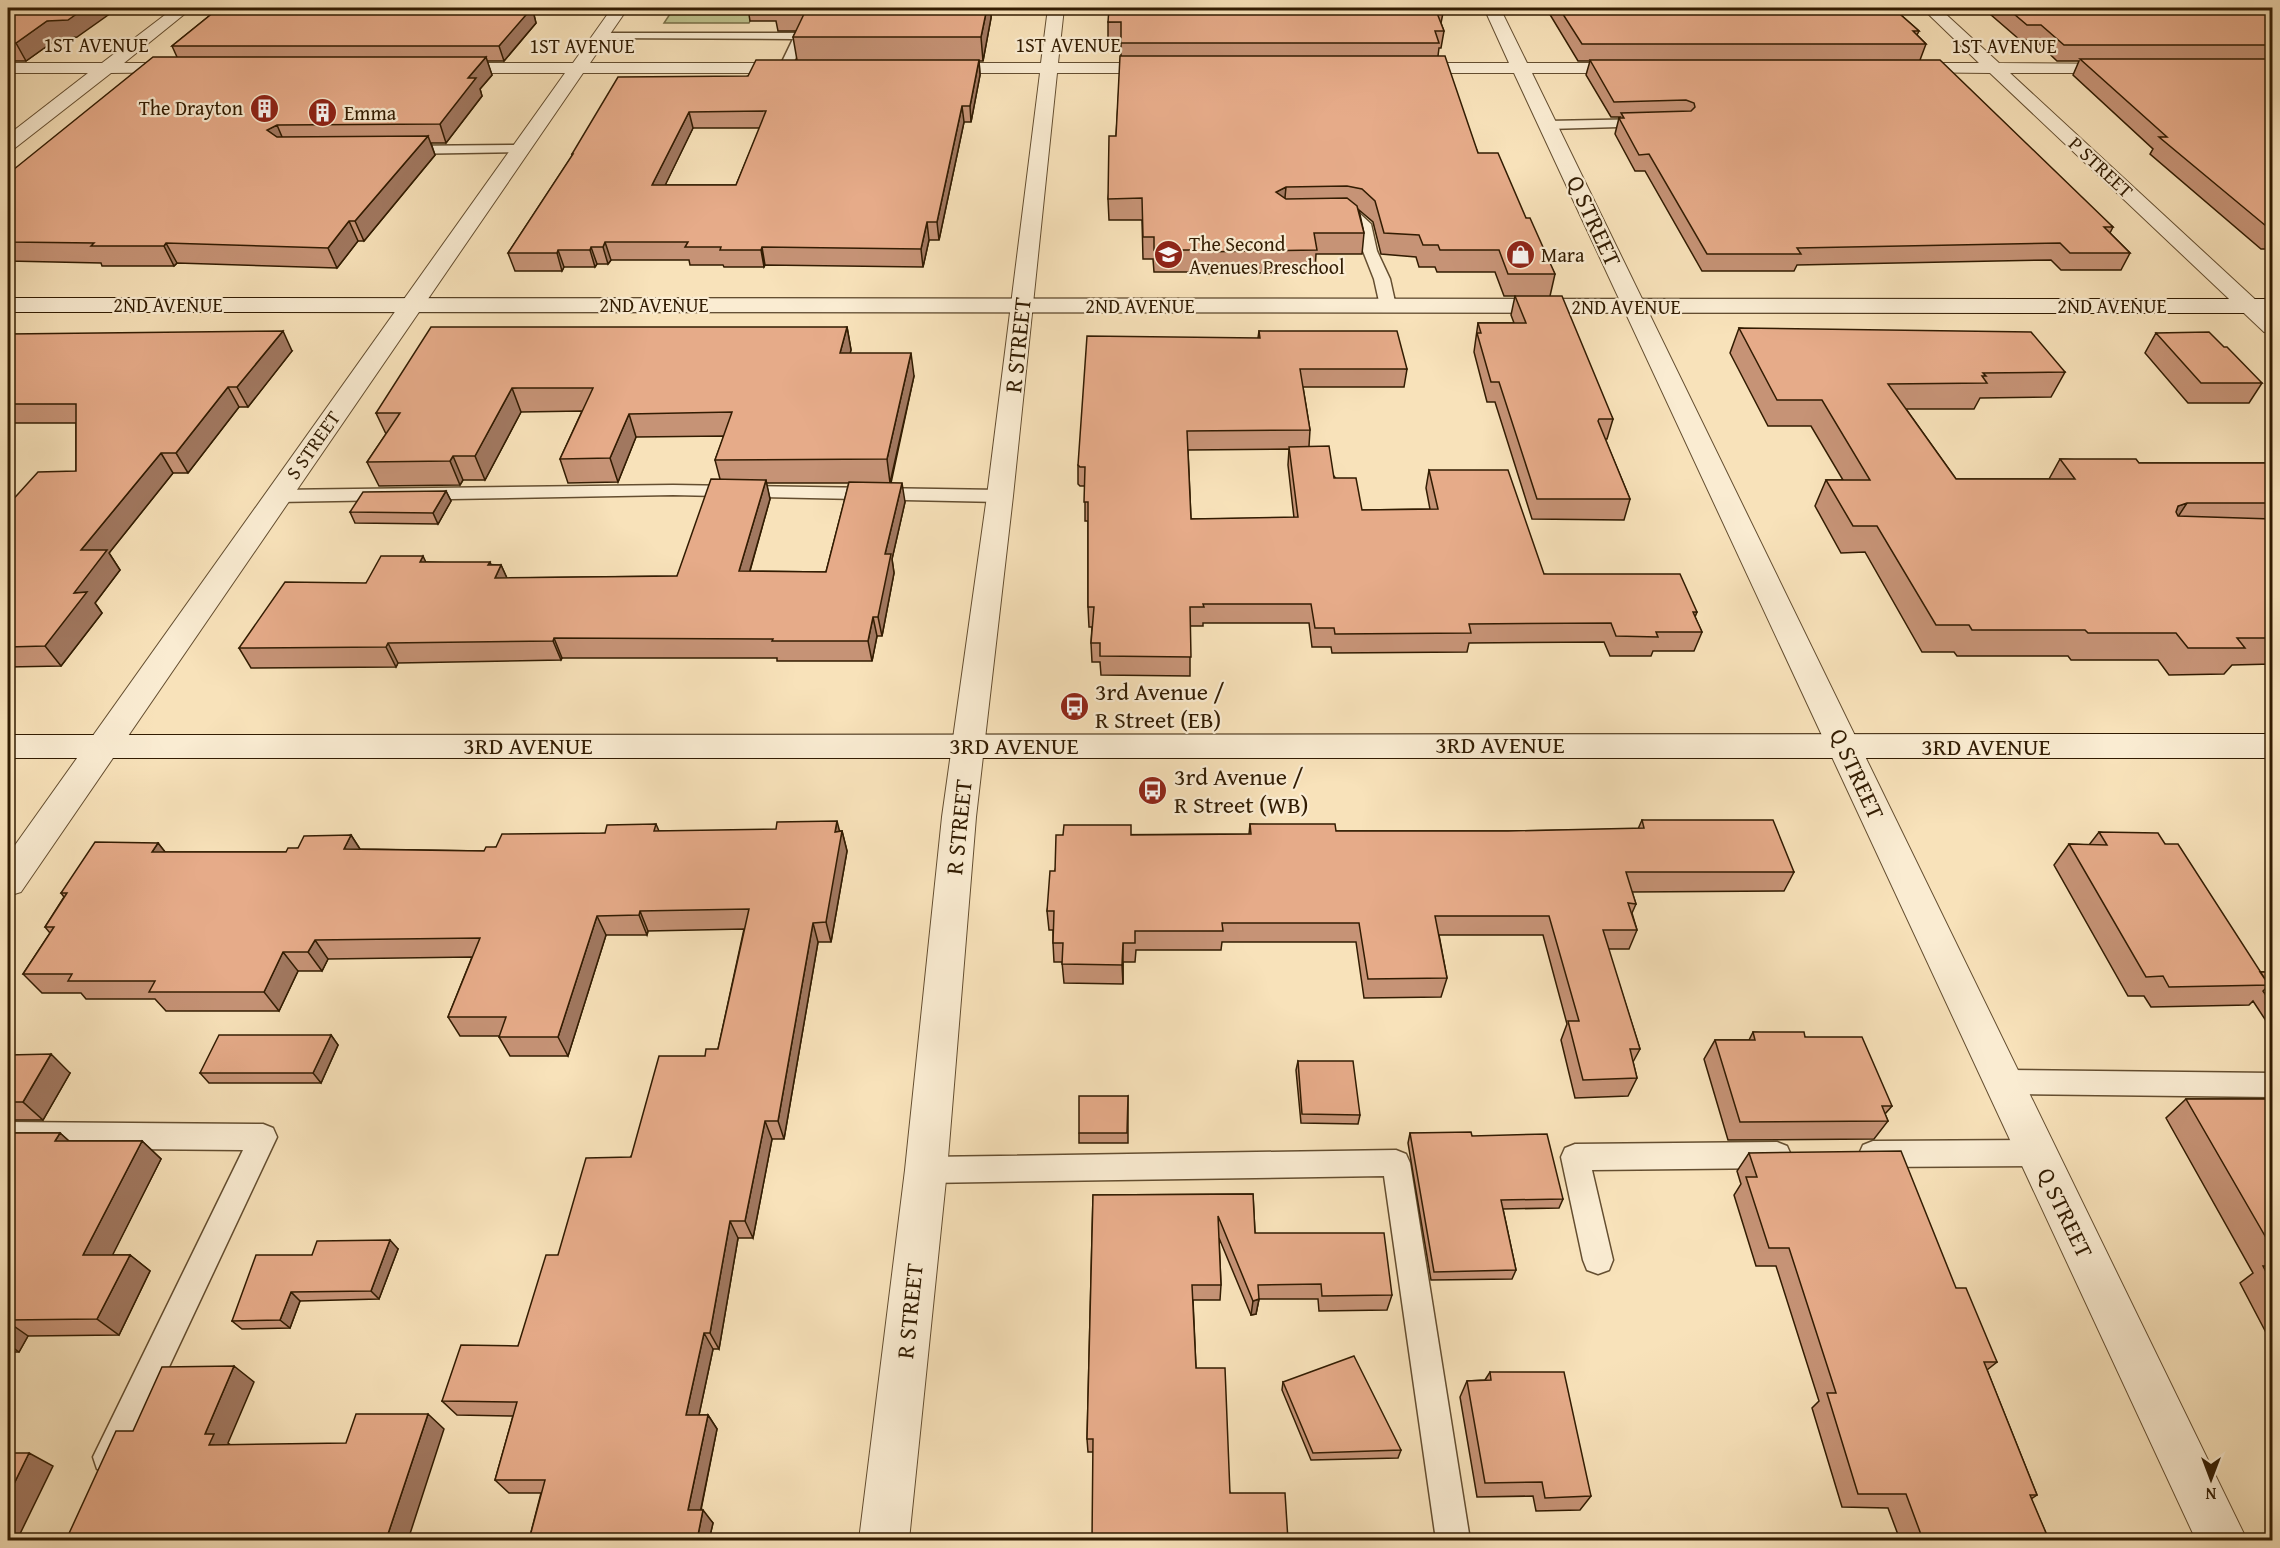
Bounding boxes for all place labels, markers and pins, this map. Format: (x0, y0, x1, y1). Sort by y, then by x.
building icon: The Drayton (248, 92, 280, 124)
place label: The Drayton (139, 93, 243, 122)
building icon: Emma (307, 97, 339, 129)
place label: Emma (344, 98, 397, 127)
place label: The Second Avenues Preschool (1189, 229, 1345, 281)
school or university icon: The Second Avenues Preschool (1152, 239, 1184, 271)
shop icon: Mara (1504, 239, 1536, 271)
place label: Mara (1541, 240, 1585, 269)
place label: 3rd Avenue / R Street (EB) (1095, 674, 1225, 737)
bus stop icon: 3rd Avenue / R Street (EB) (1058, 690, 1090, 722)
place label: 3rd Avenue / R Street (WB) (1174, 759, 1309, 822)
bus stop icon: 3rd Avenue / R Street (WB) (1137, 775, 1169, 807)

